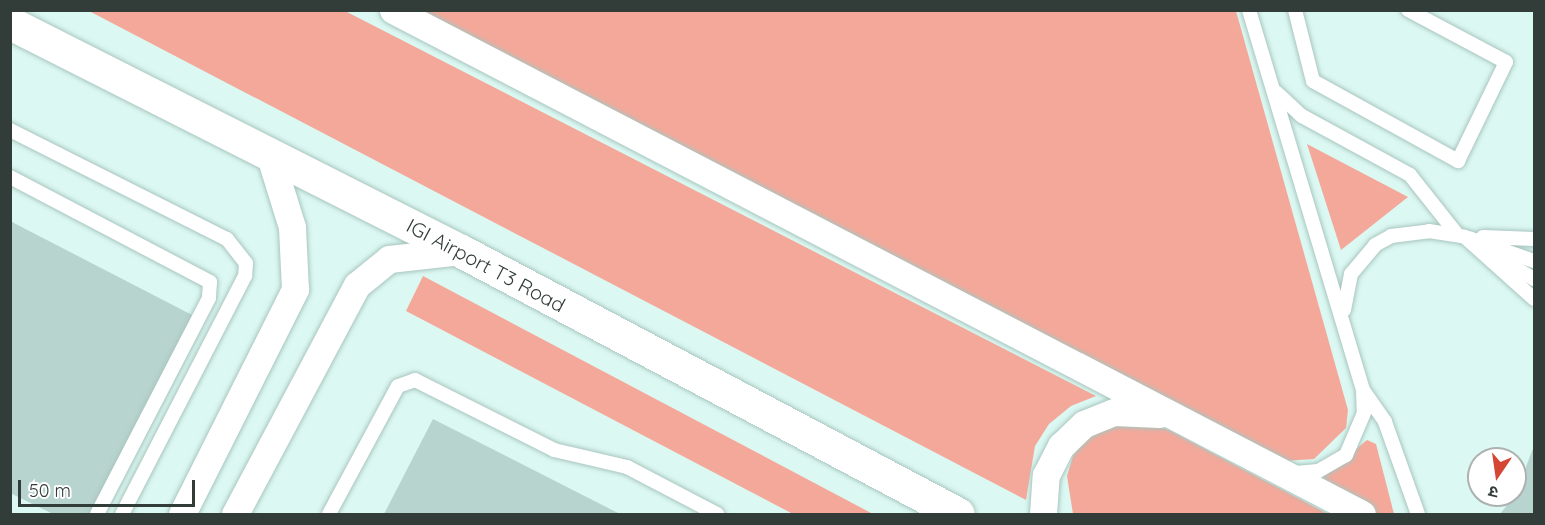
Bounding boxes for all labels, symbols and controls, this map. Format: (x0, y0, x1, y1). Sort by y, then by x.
street label: IGI Airport T3 Road (403, 213, 569, 317)
north arrow (1467, 447, 1527, 507)
scale bar (21, 468, 198, 506)
text: 50 m (29, 479, 71, 502)
text: उ (1487, 482, 1500, 503)

